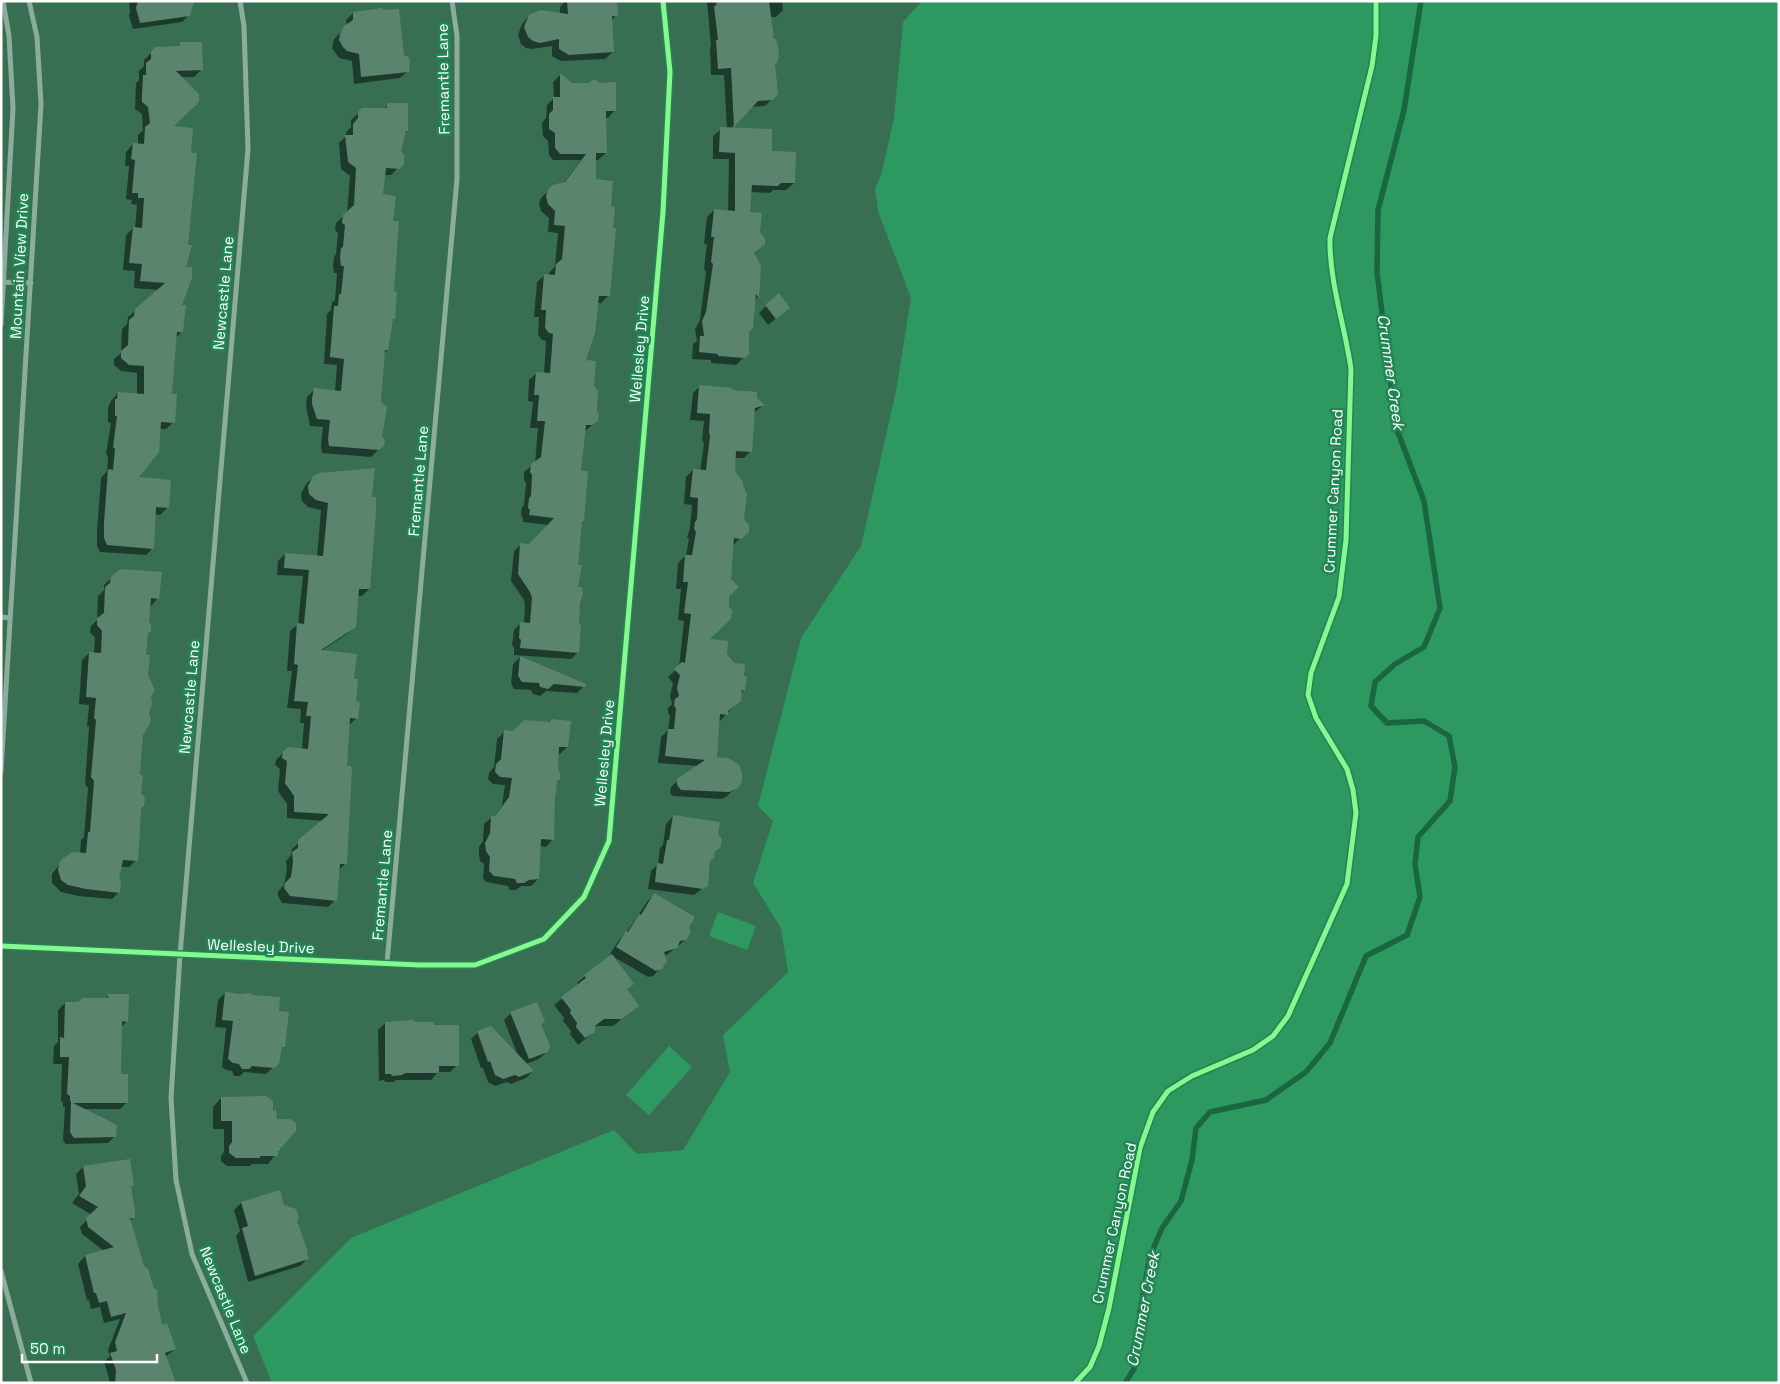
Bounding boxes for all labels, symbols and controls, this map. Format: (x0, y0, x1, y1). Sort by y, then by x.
street label: Fremantle Lane (433, 23, 453, 135)
street label: Mountain View Drive (6, 193, 32, 339)
street label: Newcastle Lane (209, 235, 237, 351)
street label: Wellesley Drive (625, 295, 653, 403)
water label: Crummer Creek (1372, 313, 1410, 434)
street label: Crummer Canyon Road (1319, 408, 1347, 574)
street label: Fremantle Lane (404, 425, 432, 537)
street label: Newcastle Lane (175, 639, 203, 755)
street label: Wellesley Drive (590, 699, 618, 807)
street label: Fremantle Lane (368, 829, 396, 941)
street label: Wellesley Drive (207, 935, 315, 957)
street label: Crummer Canyon Road (1088, 1141, 1140, 1305)
street label: Newcastle Lane (196, 1244, 256, 1357)
water label: Crummer Creek (1122, 1247, 1165, 1368)
scale bar (22, 1332, 158, 1364)
text: 50 m (30, 1339, 65, 1358)

